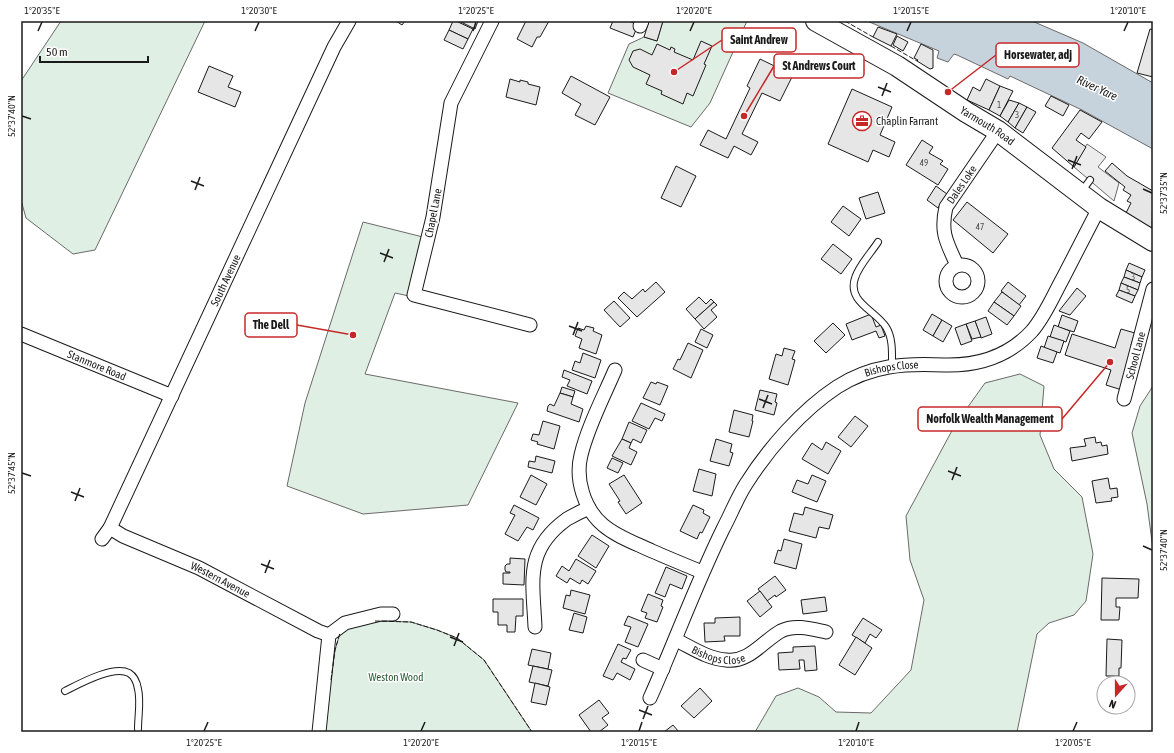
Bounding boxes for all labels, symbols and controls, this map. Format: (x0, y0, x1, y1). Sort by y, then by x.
text: 1°20'35"E (24, 5, 60, 16)
text: 1°20'30"E (241, 5, 277, 16)
text: 1°20'25"E (458, 5, 494, 16)
text: 1°20'20"E (676, 5, 712, 16)
text: 1°20'15"E (893, 5, 929, 16)
text: 1°20'10"E (1110, 5, 1146, 16)
callout: Saint Andrew (722, 28, 796, 52)
text: Saint Andrew (730, 33, 789, 47)
scale bar (40, 38, 148, 64)
callout: Horsewater, adj (996, 43, 1079, 67)
text: 50 m (46, 45, 68, 59)
text: Horsewater, adj (1004, 48, 1072, 62)
callout: St Andrews Court (774, 54, 864, 78)
text: St Andrews Court (782, 59, 856, 73)
water label: River Yare (1075, 73, 1120, 104)
text: 52°37'40"N (6, 95, 17, 137)
house number: 1 (997, 100, 1001, 110)
street label: Yarmouth Road (958, 104, 1017, 147)
office icon: Chaplin Farrant (851, 110, 873, 132)
house number: 3 (1015, 110, 1019, 120)
place label: Chaplin Farrant (876, 115, 938, 127)
house number: 49 (920, 158, 928, 168)
street label: Dales Loke (944, 163, 979, 206)
text: 52°37'35"N (1158, 172, 1169, 214)
street label: Chapel Lane (422, 187, 444, 239)
house number: 47 (976, 222, 984, 232)
street label: South Avenue (208, 252, 243, 308)
house number: 3 (1131, 272, 1135, 282)
house number: 5 (1126, 285, 1130, 295)
callout: The Dell (245, 313, 297, 337)
text: The Dell (253, 318, 290, 332)
street label: School Lane (1123, 330, 1147, 380)
street label: Stanmore Road (66, 348, 128, 382)
street label: Bishops Close (863, 358, 919, 379)
callout: Norfolk Wealth Management (918, 407, 1062, 431)
text: Norfolk Wealth Management (926, 412, 1054, 426)
text: 52°37'45"N (6, 452, 17, 494)
text: 52°37'40"N (1158, 529, 1169, 571)
street label: Western Avenue (189, 559, 252, 600)
street label: Bishops Close (690, 643, 747, 666)
park label: Weston Wood (369, 671, 423, 683)
north arrow (1096, 675, 1136, 715)
text: N (1107, 698, 1118, 711)
text: 1°20'25"E (186, 737, 222, 748)
text: 1°20'20"E (403, 737, 439, 748)
text: 1°20'15"E (621, 737, 657, 748)
text: 1°20'10"E (838, 737, 874, 748)
text: 1°20'05"E (1055, 737, 1091, 748)

